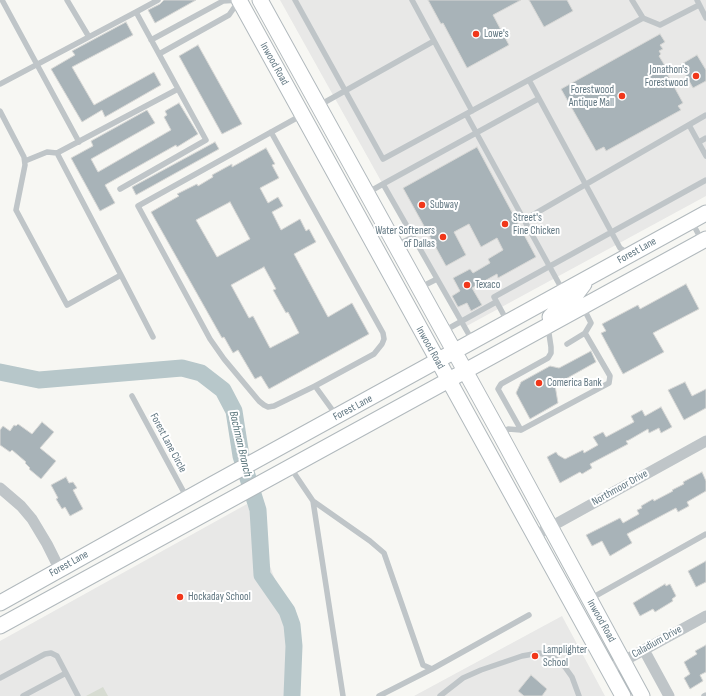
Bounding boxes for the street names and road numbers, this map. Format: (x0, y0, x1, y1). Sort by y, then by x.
street label: Inwood Road (257, 40, 291, 88)
street label: Forest Lane (615, 235, 659, 267)
street label: Inwood Road (413, 324, 447, 372)
street label: Forest Lane (331, 392, 375, 424)
street label: Forest Lane Circle (147, 411, 189, 475)
street label: Northmoor Drive (590, 467, 650, 509)
street label: Forest Lane (47, 548, 91, 580)
street label: Inwood Road (584, 597, 618, 645)
street label: Caladium Drive (630, 623, 684, 661)

